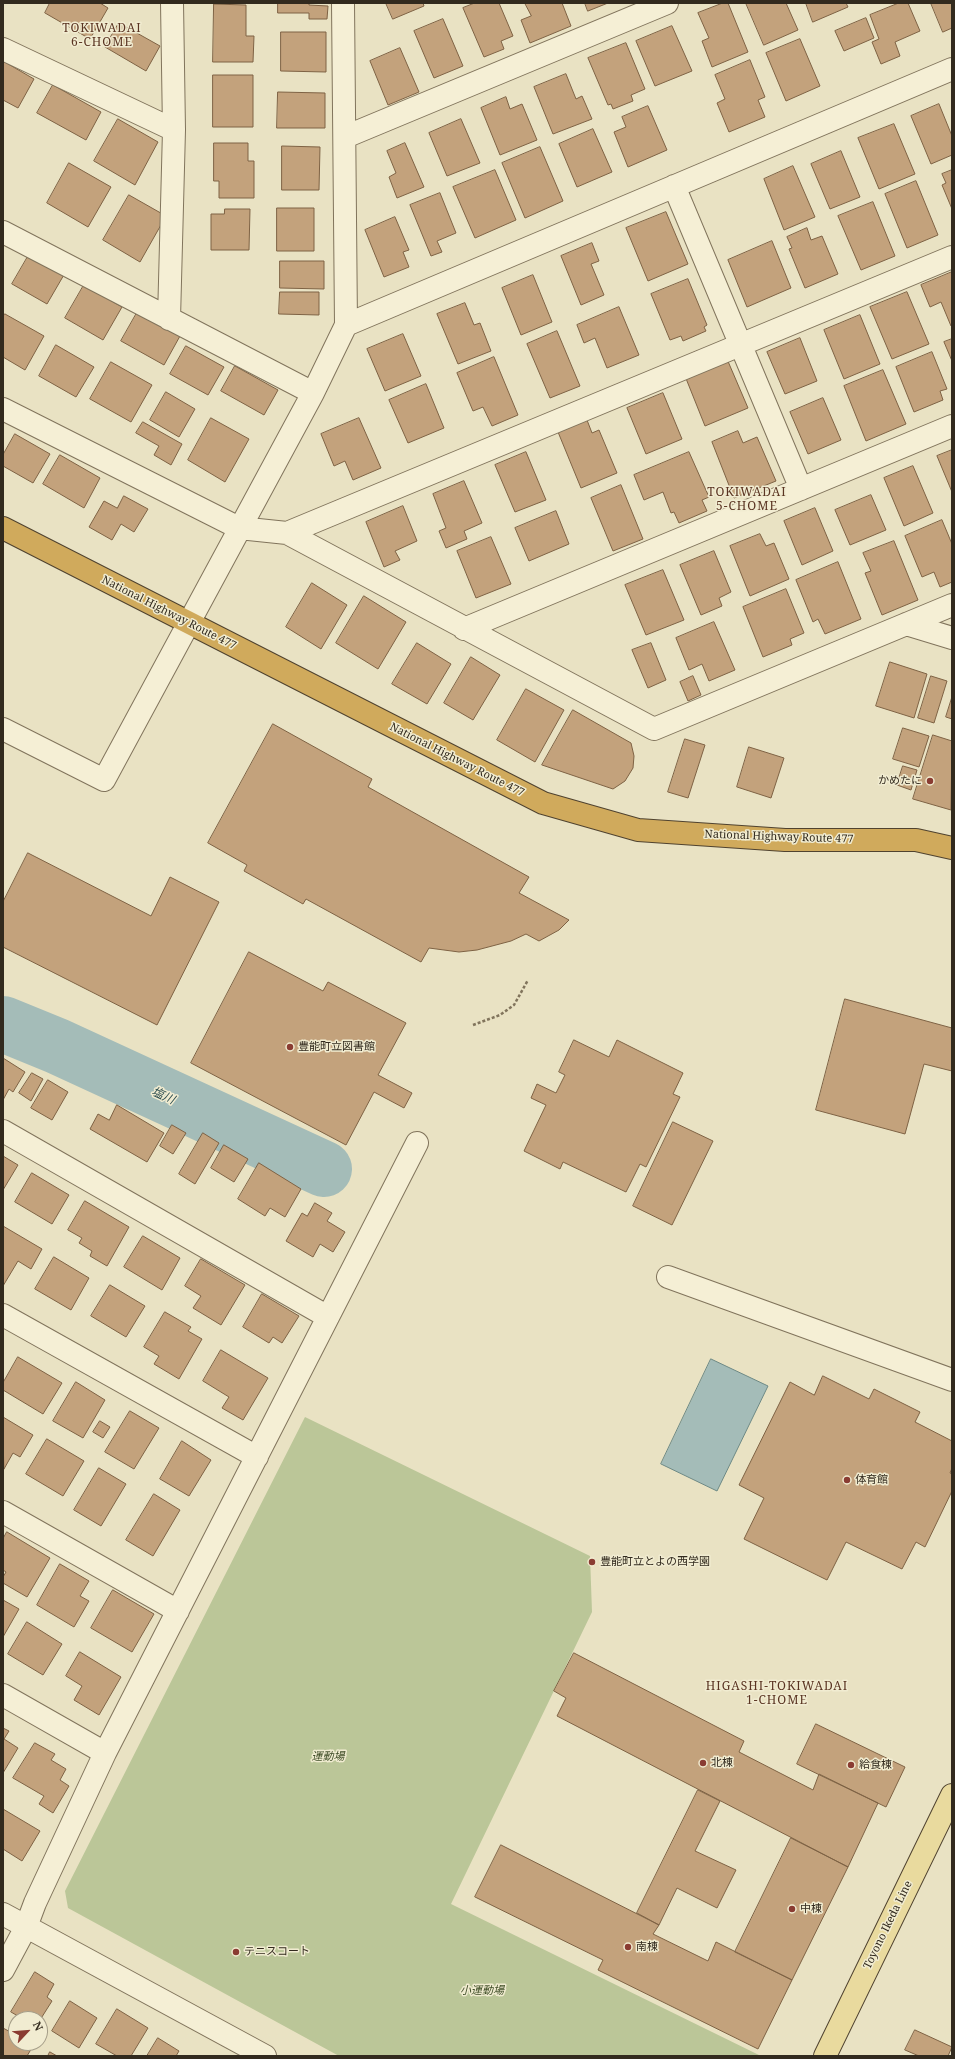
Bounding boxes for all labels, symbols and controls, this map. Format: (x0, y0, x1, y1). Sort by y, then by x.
district label: TOKIWADAI 6-CHOME (62, 22, 142, 50)
district label: TOKIWADAI 5-CHOME (707, 486, 787, 514)
street label: National Highway Route 477 (100, 573, 238, 653)
street label: National Highway Route 477 (388, 720, 526, 800)
place label: かめたに (878, 774, 922, 788)
marker: かめたに (925, 776, 935, 786)
street label: National Highway Route 477 (704, 828, 854, 846)
place label: 豊能町立図書館 (298, 1040, 375, 1054)
marker: 豊能町立図書館 (285, 1042, 295, 1052)
water label: 塩川 (149, 1085, 177, 1107)
place label: 体育館 (855, 1473, 888, 1487)
marker: 体育館 (842, 1475, 852, 1485)
place label: 豊能町立とよの西学園 (600, 1555, 710, 1569)
marker: 豊能町立とよの西学園 (587, 1557, 597, 1567)
district label: HIGASHI-TOKIWADAI 1-CHOME (706, 1680, 848, 1708)
park label: 運動場 (312, 1750, 344, 1764)
place label: 北棟 (711, 1756, 733, 1770)
marker: 北棟 (698, 1758, 708, 1768)
place label: 給食棟 (859, 1758, 892, 1772)
marker: 給食棟 (846, 1760, 856, 1770)
street label: Toyono Ikeda Line (861, 1879, 915, 1971)
place label: 中棟 (800, 1902, 822, 1916)
marker: 中棟 (787, 1904, 797, 1914)
place label: 南棟 (636, 1940, 658, 1954)
marker: 南棟 (623, 1942, 633, 1952)
place label: テニスコート (244, 1945, 310, 1959)
marker: テニスコート (231, 1947, 241, 1957)
park label: 小運動場 (460, 1984, 504, 1998)
north arrow (8, 2011, 48, 2051)
text: N (30, 2019, 47, 2033)

